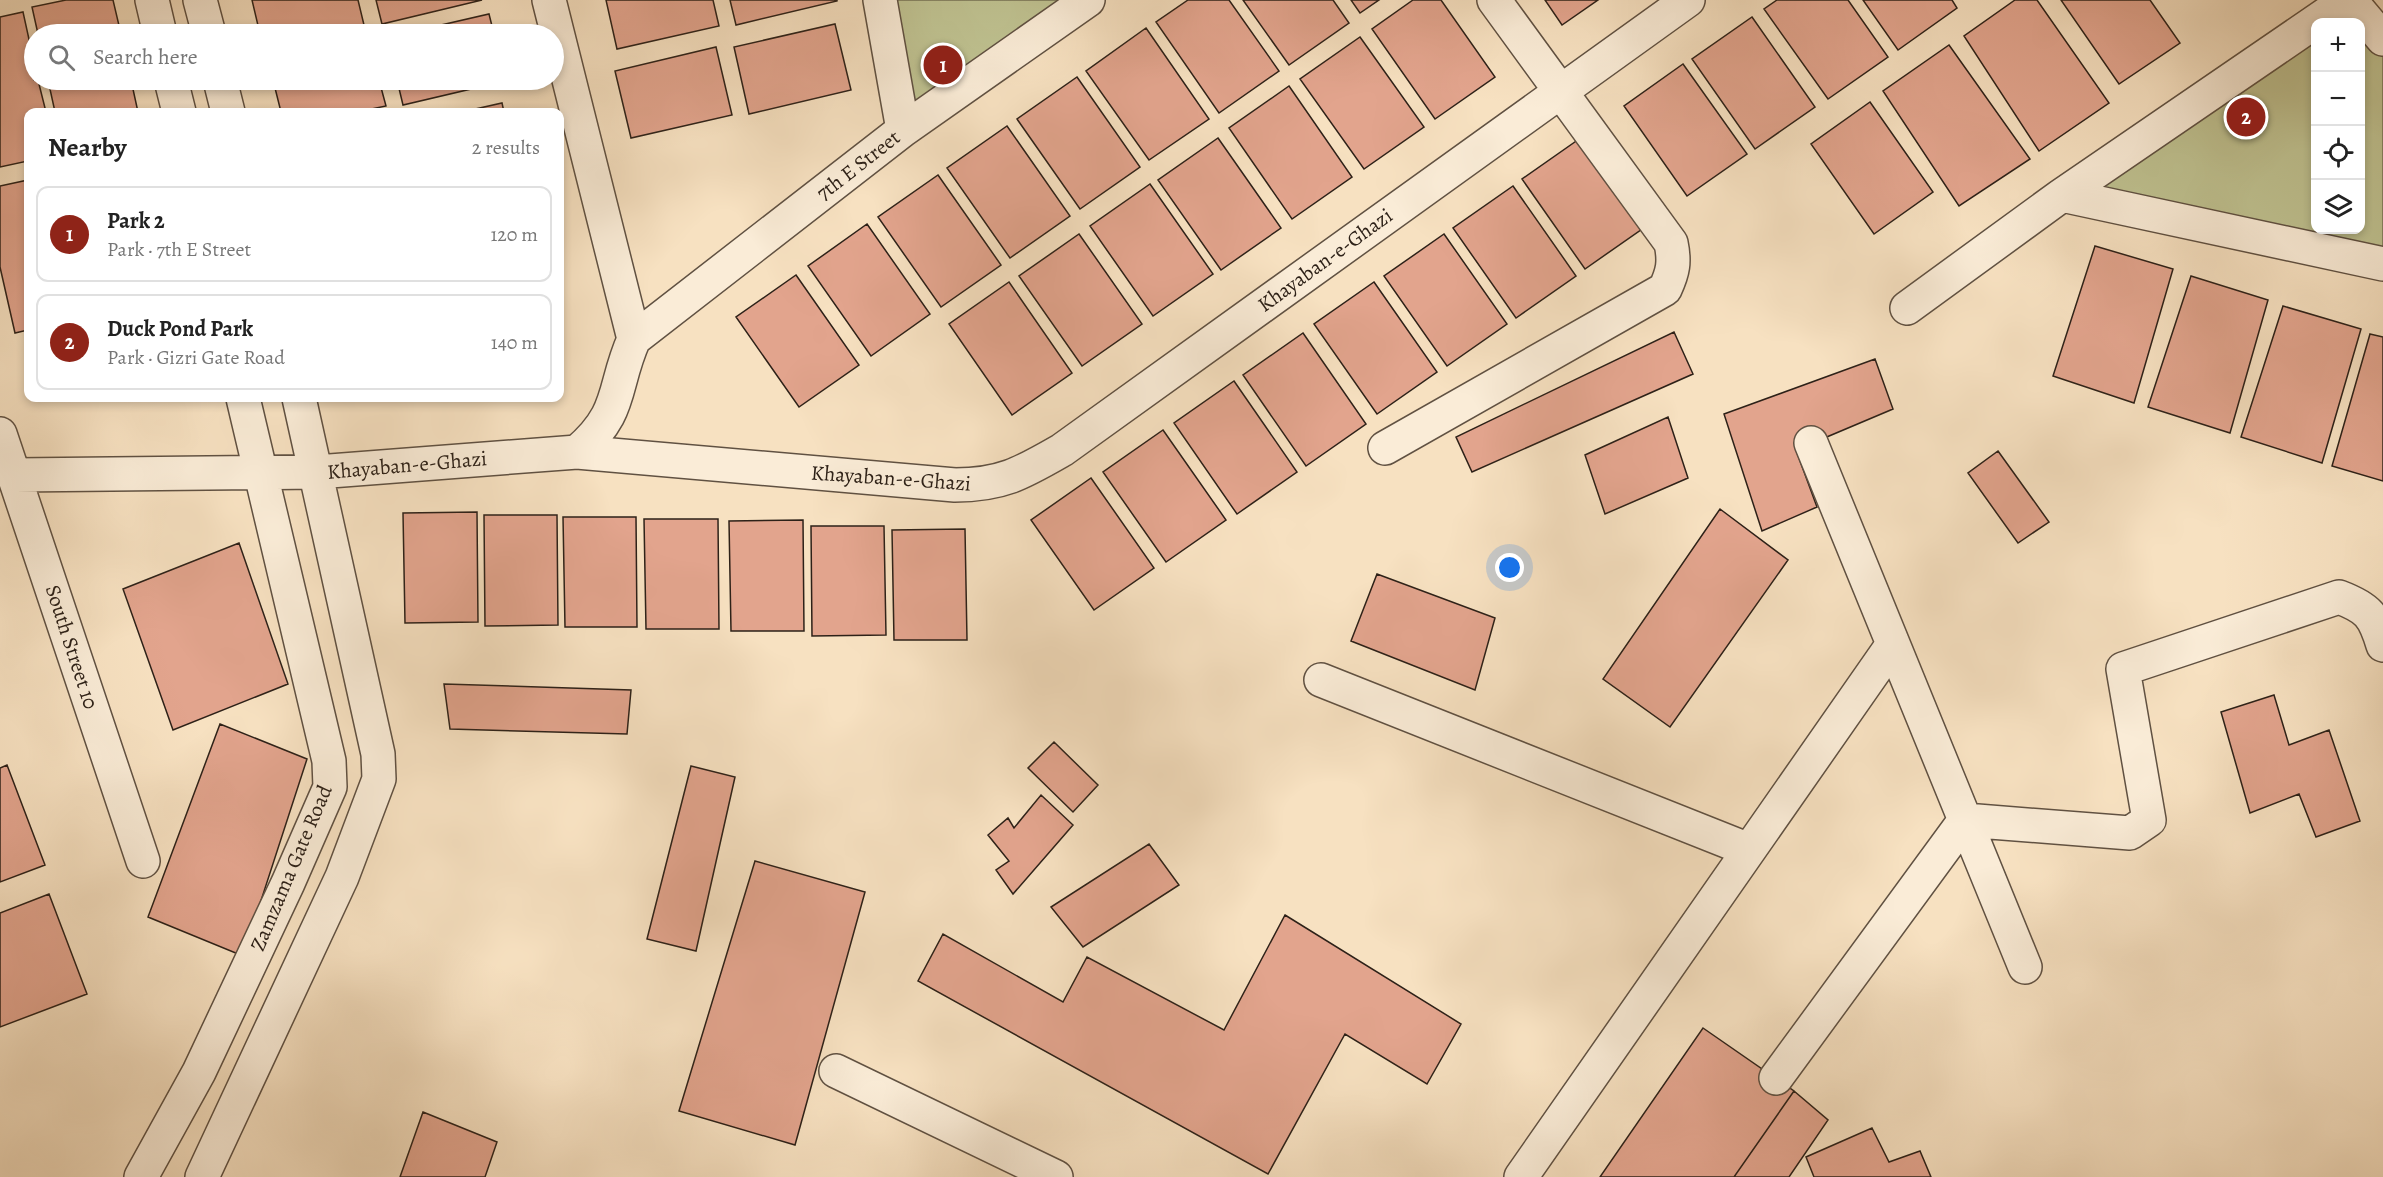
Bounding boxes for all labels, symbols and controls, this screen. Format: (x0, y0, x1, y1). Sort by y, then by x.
map controls (2311, 18, 2365, 234)
button: + (2311, 18, 2365, 72)
search box (24, 24, 564, 90)
icon: search (45, 41, 78, 74)
text: Search here (93, 42, 198, 72)
pin: 1 (924, 42, 962, 88)
button: − (2311, 72, 2365, 126)
pin: 2 (2226, 94, 2266, 140)
street label: 7th E Street (810, 123, 906, 207)
button: locate (2311, 126, 2365, 180)
text: Nearby (48, 130, 127, 165)
text: 2 results (472, 134, 540, 161)
button: layers (2311, 180, 2365, 234)
street label: Khayaban-e-Ghazi (1252, 202, 1398, 318)
text: Park 2 (107, 206, 165, 236)
text: 1 (66, 221, 73, 248)
text: 120 m (490, 221, 538, 248)
text: Park · 7th E Street (107, 236, 251, 263)
text: Duck Pond Park (107, 314, 253, 344)
text: 2 (65, 329, 74, 356)
text: 140 m (491, 329, 538, 356)
text: Park · Gizri Gate Road (107, 344, 285, 371)
street label: Khayaban-e-Ghazi (326, 444, 488, 486)
street label: Khayaban-e-Ghazi (810, 458, 972, 498)
your location (1495, 553, 1524, 582)
street label: South Street 10 (39, 581, 105, 713)
street label: Zamzama Gate Road (243, 780, 339, 955)

